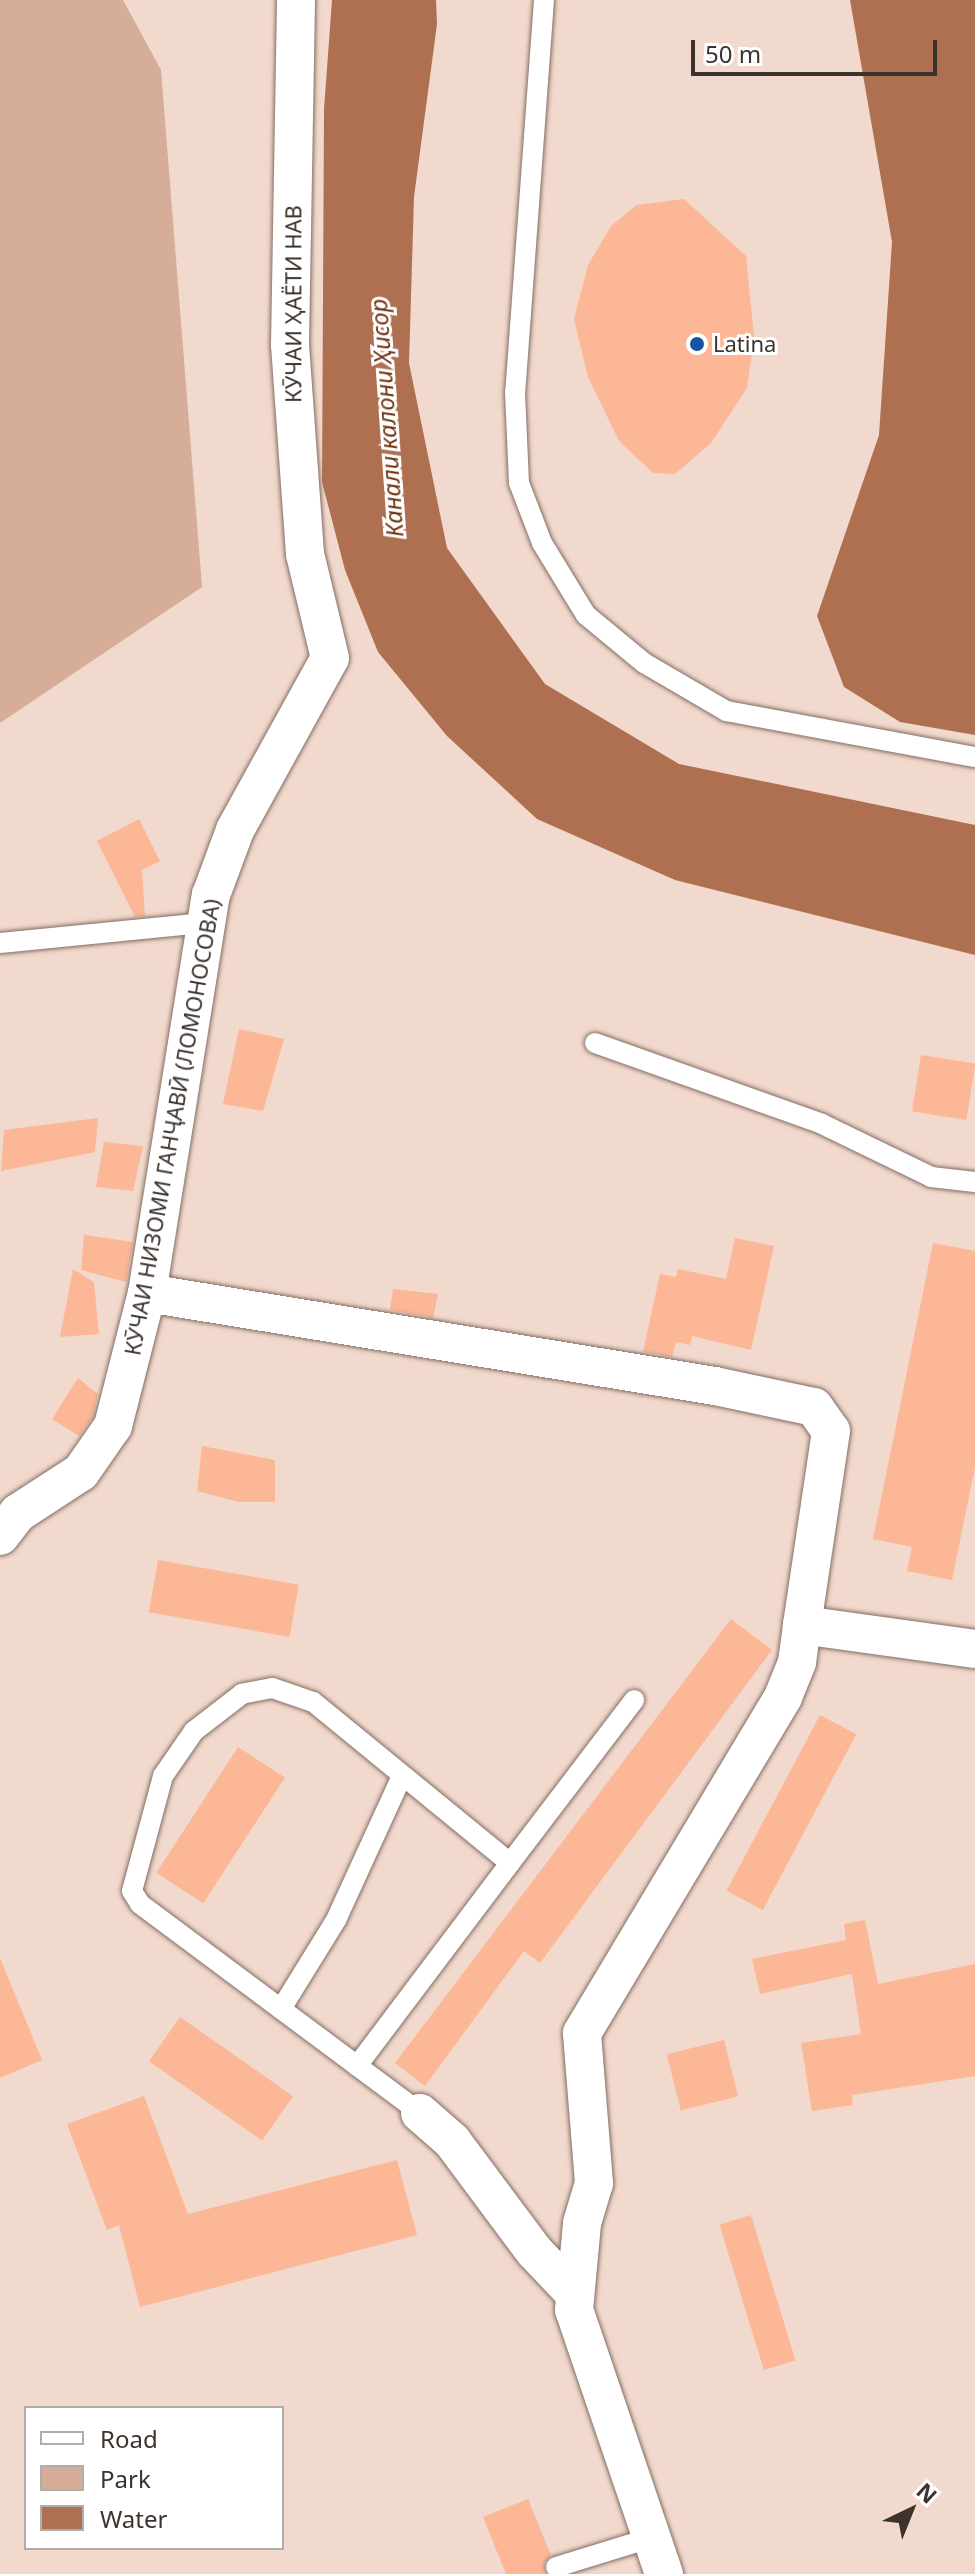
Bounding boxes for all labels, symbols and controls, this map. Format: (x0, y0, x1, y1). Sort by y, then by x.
scale bar (695, 24, 941, 74)
text: 50 m (705, 37, 761, 70)
street label: КӮЧАИ ҲАЁТИ НАВ (280, 205, 306, 403)
water label: Канали калони Ҳисор (363, 298, 409, 538)
place label: Latina (713, 331, 776, 357)
marker: Latina (688, 335, 706, 353)
street label: КӮЧАИ НИЗОМИ ГАНҶАВӢ (ЛОМОНОСОВА) (119, 897, 225, 1357)
legend (24, 2406, 284, 2550)
text: Road (100, 2422, 158, 2455)
text: Park (100, 2462, 151, 2495)
north arrow (871, 2470, 951, 2550)
text: N (911, 2475, 944, 2510)
text: Water (100, 2502, 167, 2535)

